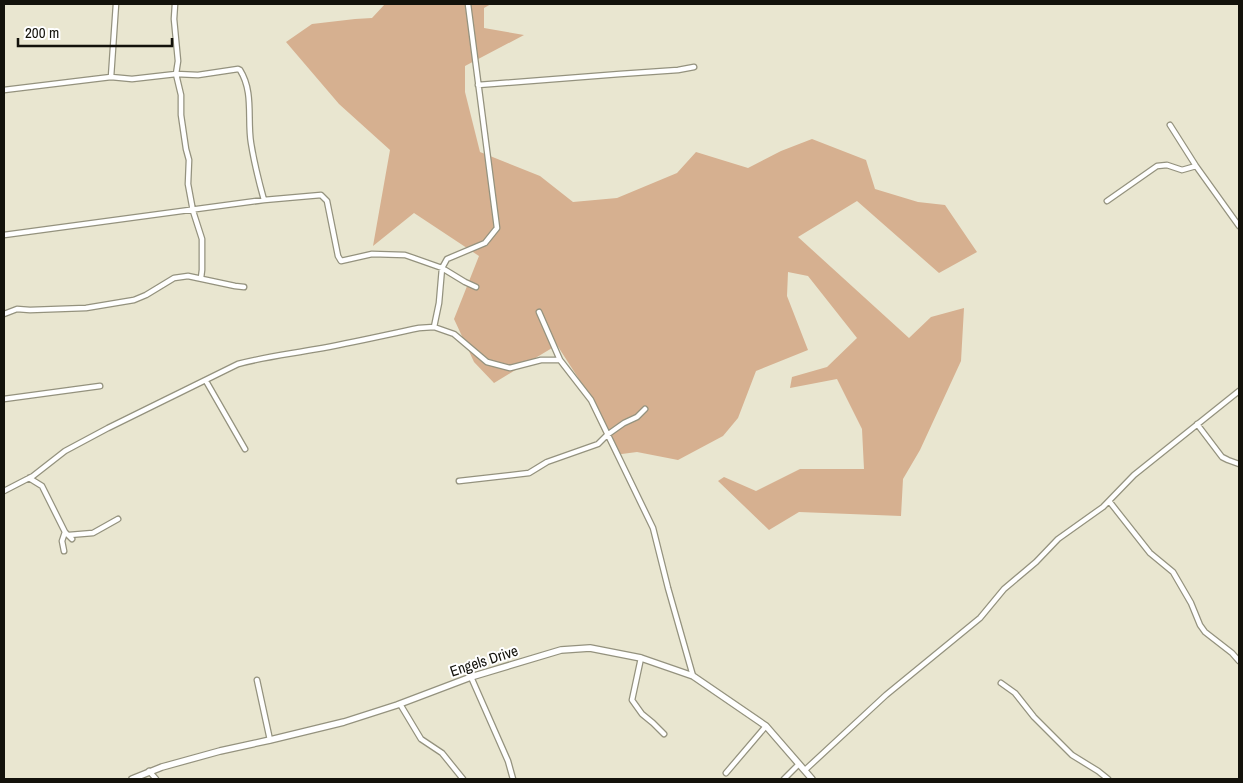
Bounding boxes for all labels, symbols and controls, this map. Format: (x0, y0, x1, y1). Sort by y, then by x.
scale bar (18, 15, 171, 47)
text: 200 m (25, 22, 59, 43)
street label: Engels Drive (447, 640, 521, 681)

